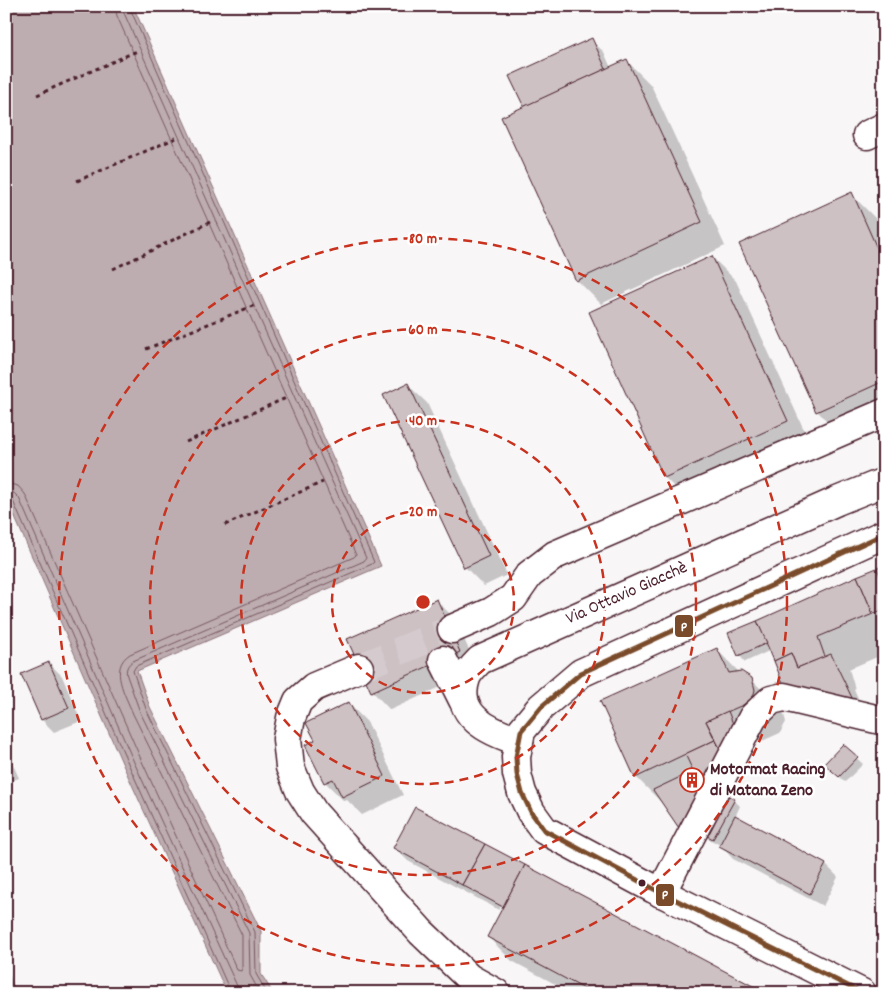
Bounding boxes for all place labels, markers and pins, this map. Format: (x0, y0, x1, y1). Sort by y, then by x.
centre of rings (414, 593, 432, 611)
place label: Motormat Racing di Matana Zeno (710, 758, 826, 804)
building icon: Motormat Racing di Matana Zeno (679, 767, 705, 793)
unlabelled marker (637, 878, 647, 888)

